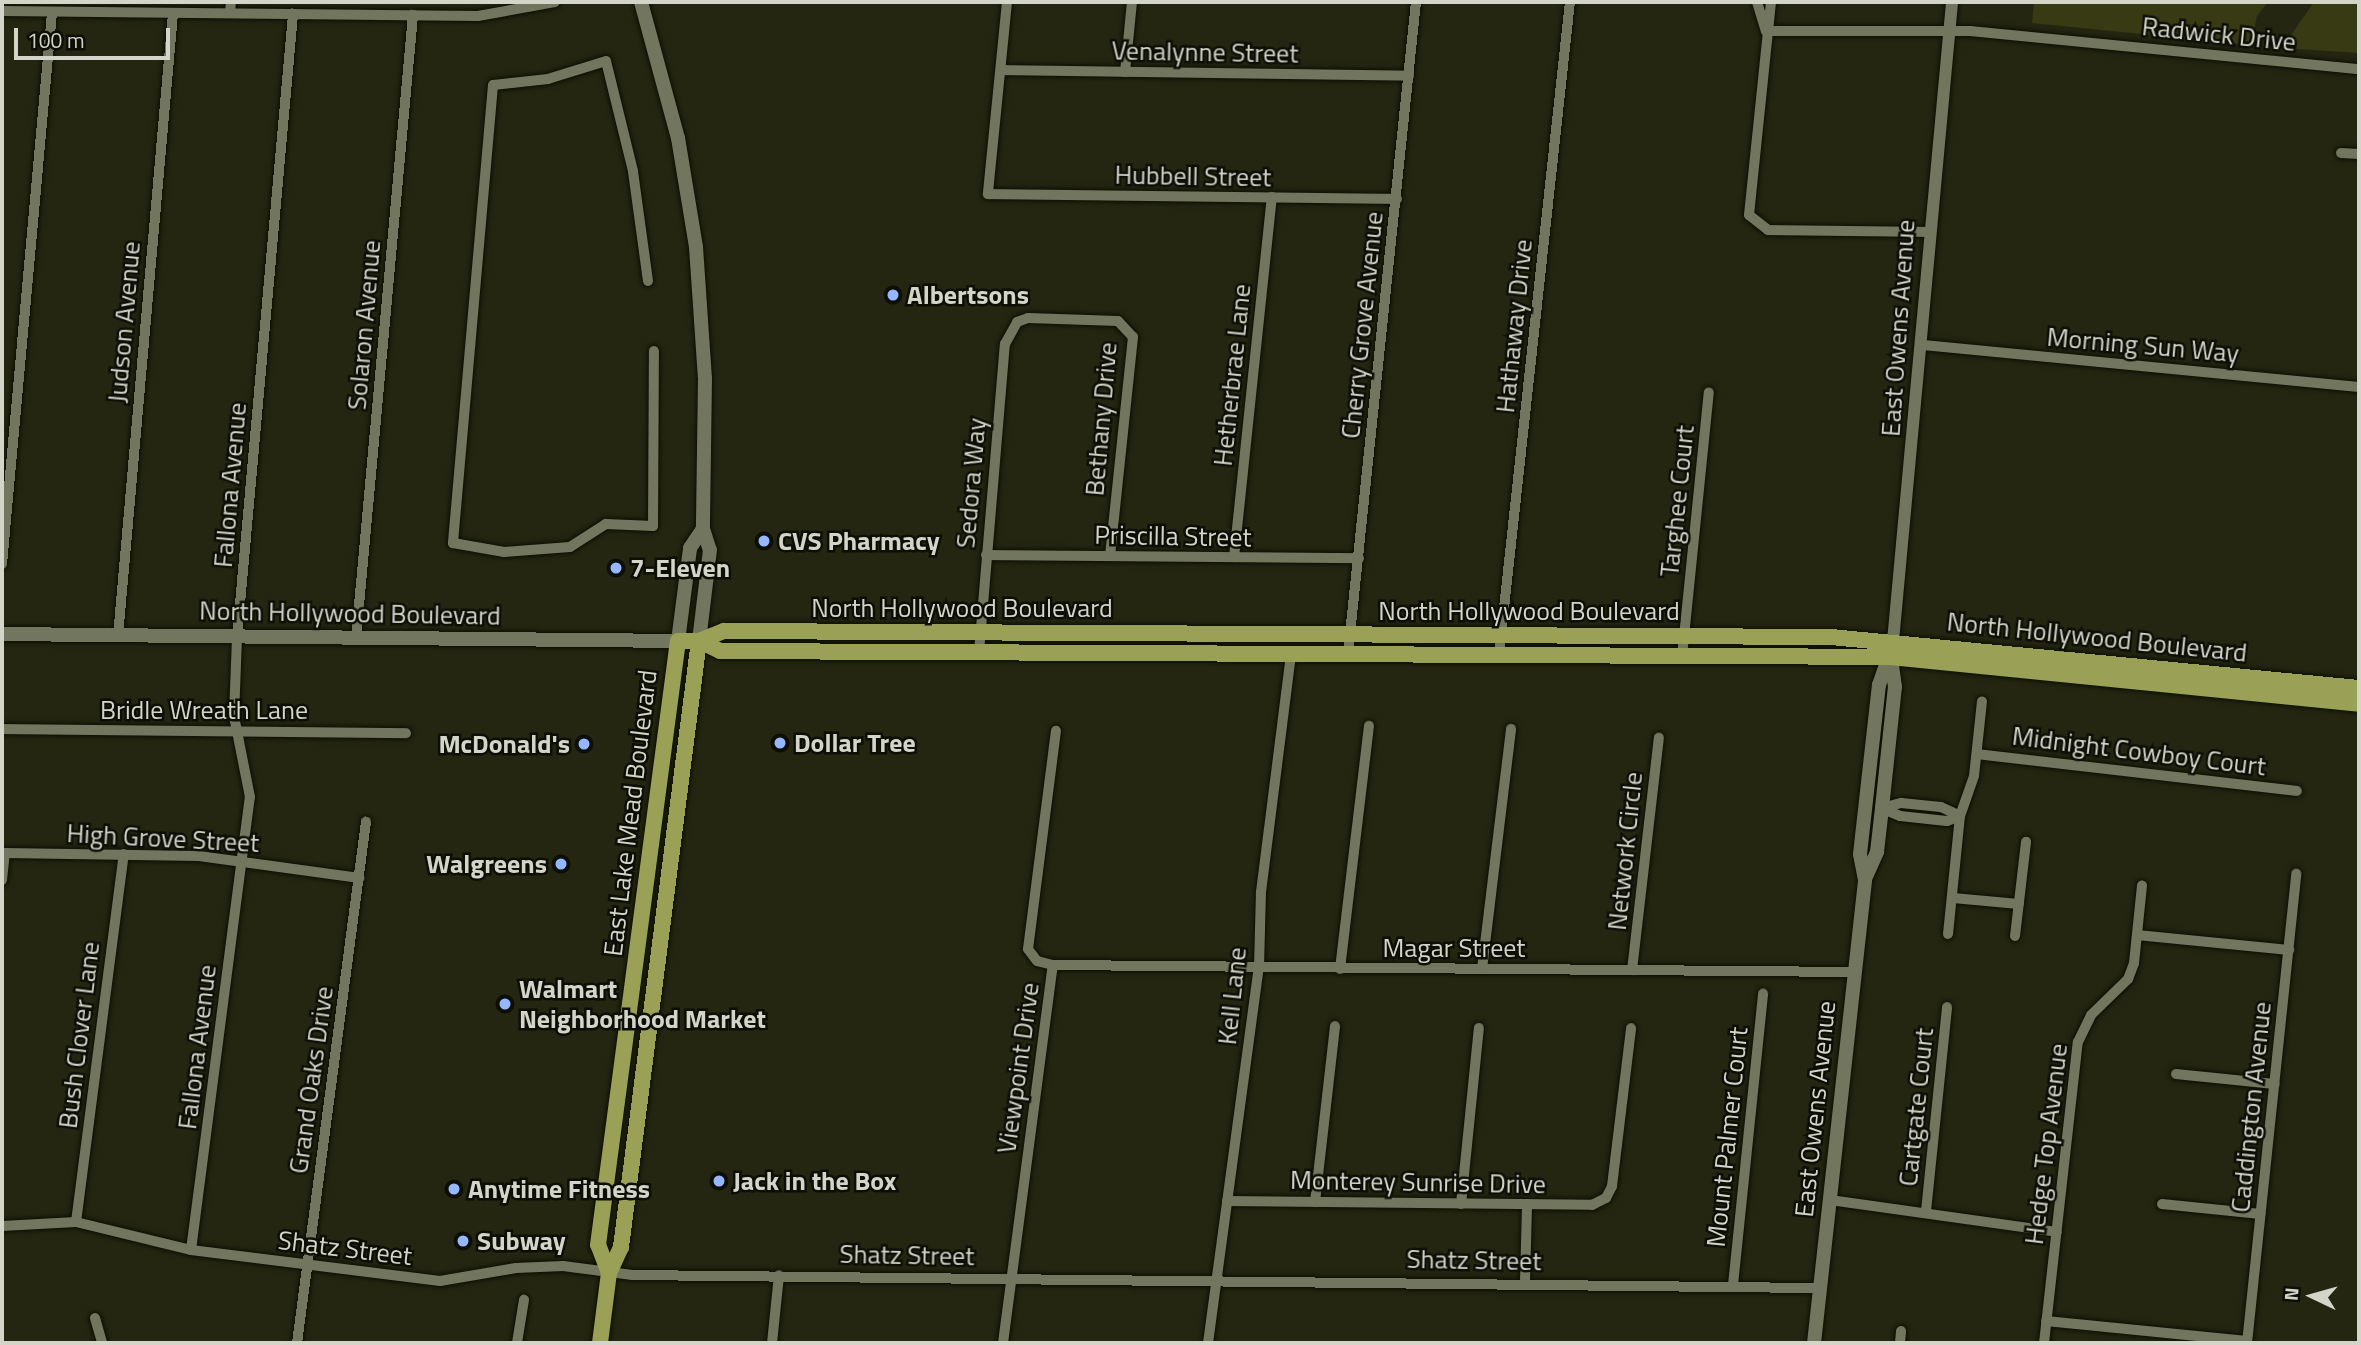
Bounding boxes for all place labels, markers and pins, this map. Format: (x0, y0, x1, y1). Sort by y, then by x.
place label: Albertsons (907, 279, 1029, 311)
marker: Albertsons (885, 287, 901, 303)
place label: CVS Pharmacy (778, 525, 940, 557)
marker: CVS Pharmacy (756, 533, 772, 549)
place label: 7-Eleven (630, 552, 730, 584)
marker: 7-Eleven (608, 560, 624, 576)
place label: Dollar Tree (794, 727, 916, 759)
place label: McDonald's (438, 728, 570, 760)
marker: Dollar Tree (772, 735, 788, 751)
marker: McDonald's (576, 736, 592, 752)
place label: Walgreens (426, 848, 547, 880)
marker: Walgreens (553, 856, 569, 872)
place label: Walmart Neighborhood Market (519, 973, 766, 1034)
marker: Walmart Neighborhood Market (497, 996, 513, 1012)
place label: Jack in the Box (733, 1165, 896, 1197)
place label: Anytime Fitness (468, 1173, 650, 1205)
marker: Jack in the Box (711, 1173, 727, 1189)
marker: Anytime Fitness (446, 1181, 462, 1197)
place label: Subway (477, 1225, 566, 1257)
marker: Subway (455, 1233, 471, 1249)

